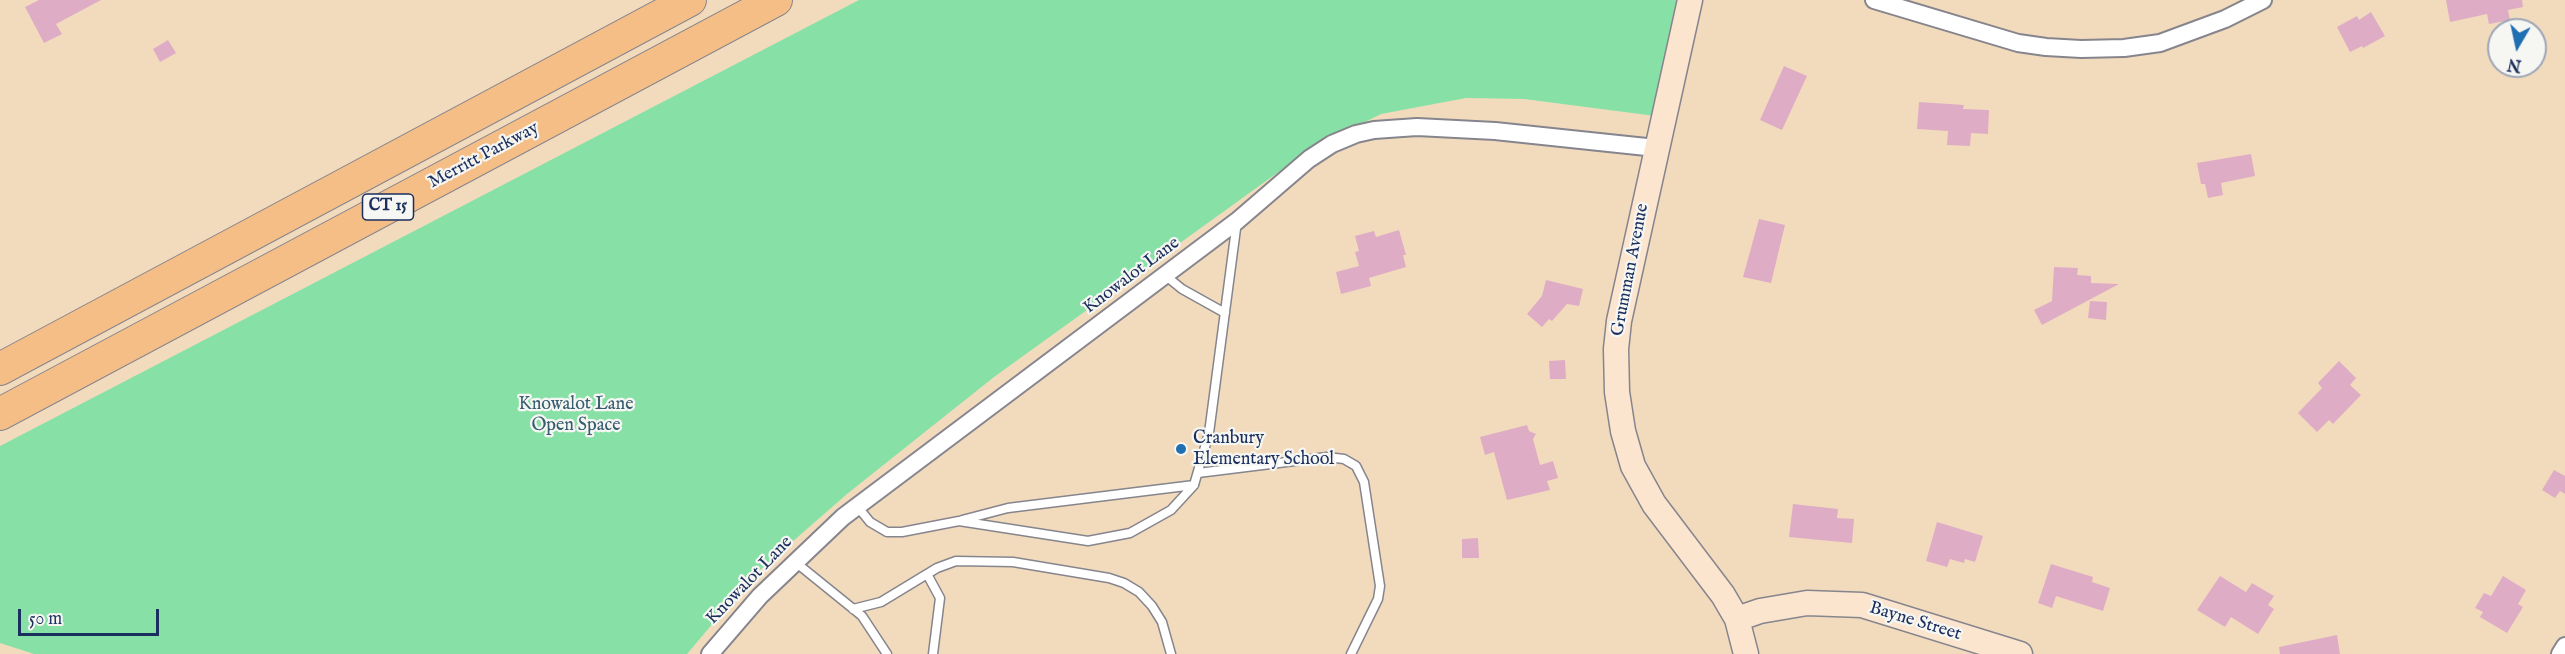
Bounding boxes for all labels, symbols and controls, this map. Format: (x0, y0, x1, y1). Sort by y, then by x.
north arrow (2487, 18, 2547, 78)
text: N (2506, 53, 2523, 75)
street label: Merritt Parkway (425, 118, 543, 194)
road number: CT 15 (362, 194, 414, 220)
street label: Grumman Avenue (1608, 202, 1654, 338)
street label: Knowalot Lane (1080, 233, 1184, 319)
park label: Knowalot Lane Open Space (519, 394, 633, 436)
place label: Cranbury Elementary School (1193, 428, 1334, 470)
marker: Cranbury Elementary School (1174, 442, 1188, 456)
street label: Knowalot Lane (702, 532, 798, 630)
scale bar (21, 597, 162, 635)
street label: Bayne Street (1866, 598, 1964, 646)
text: 50 m (29, 608, 62, 631)

